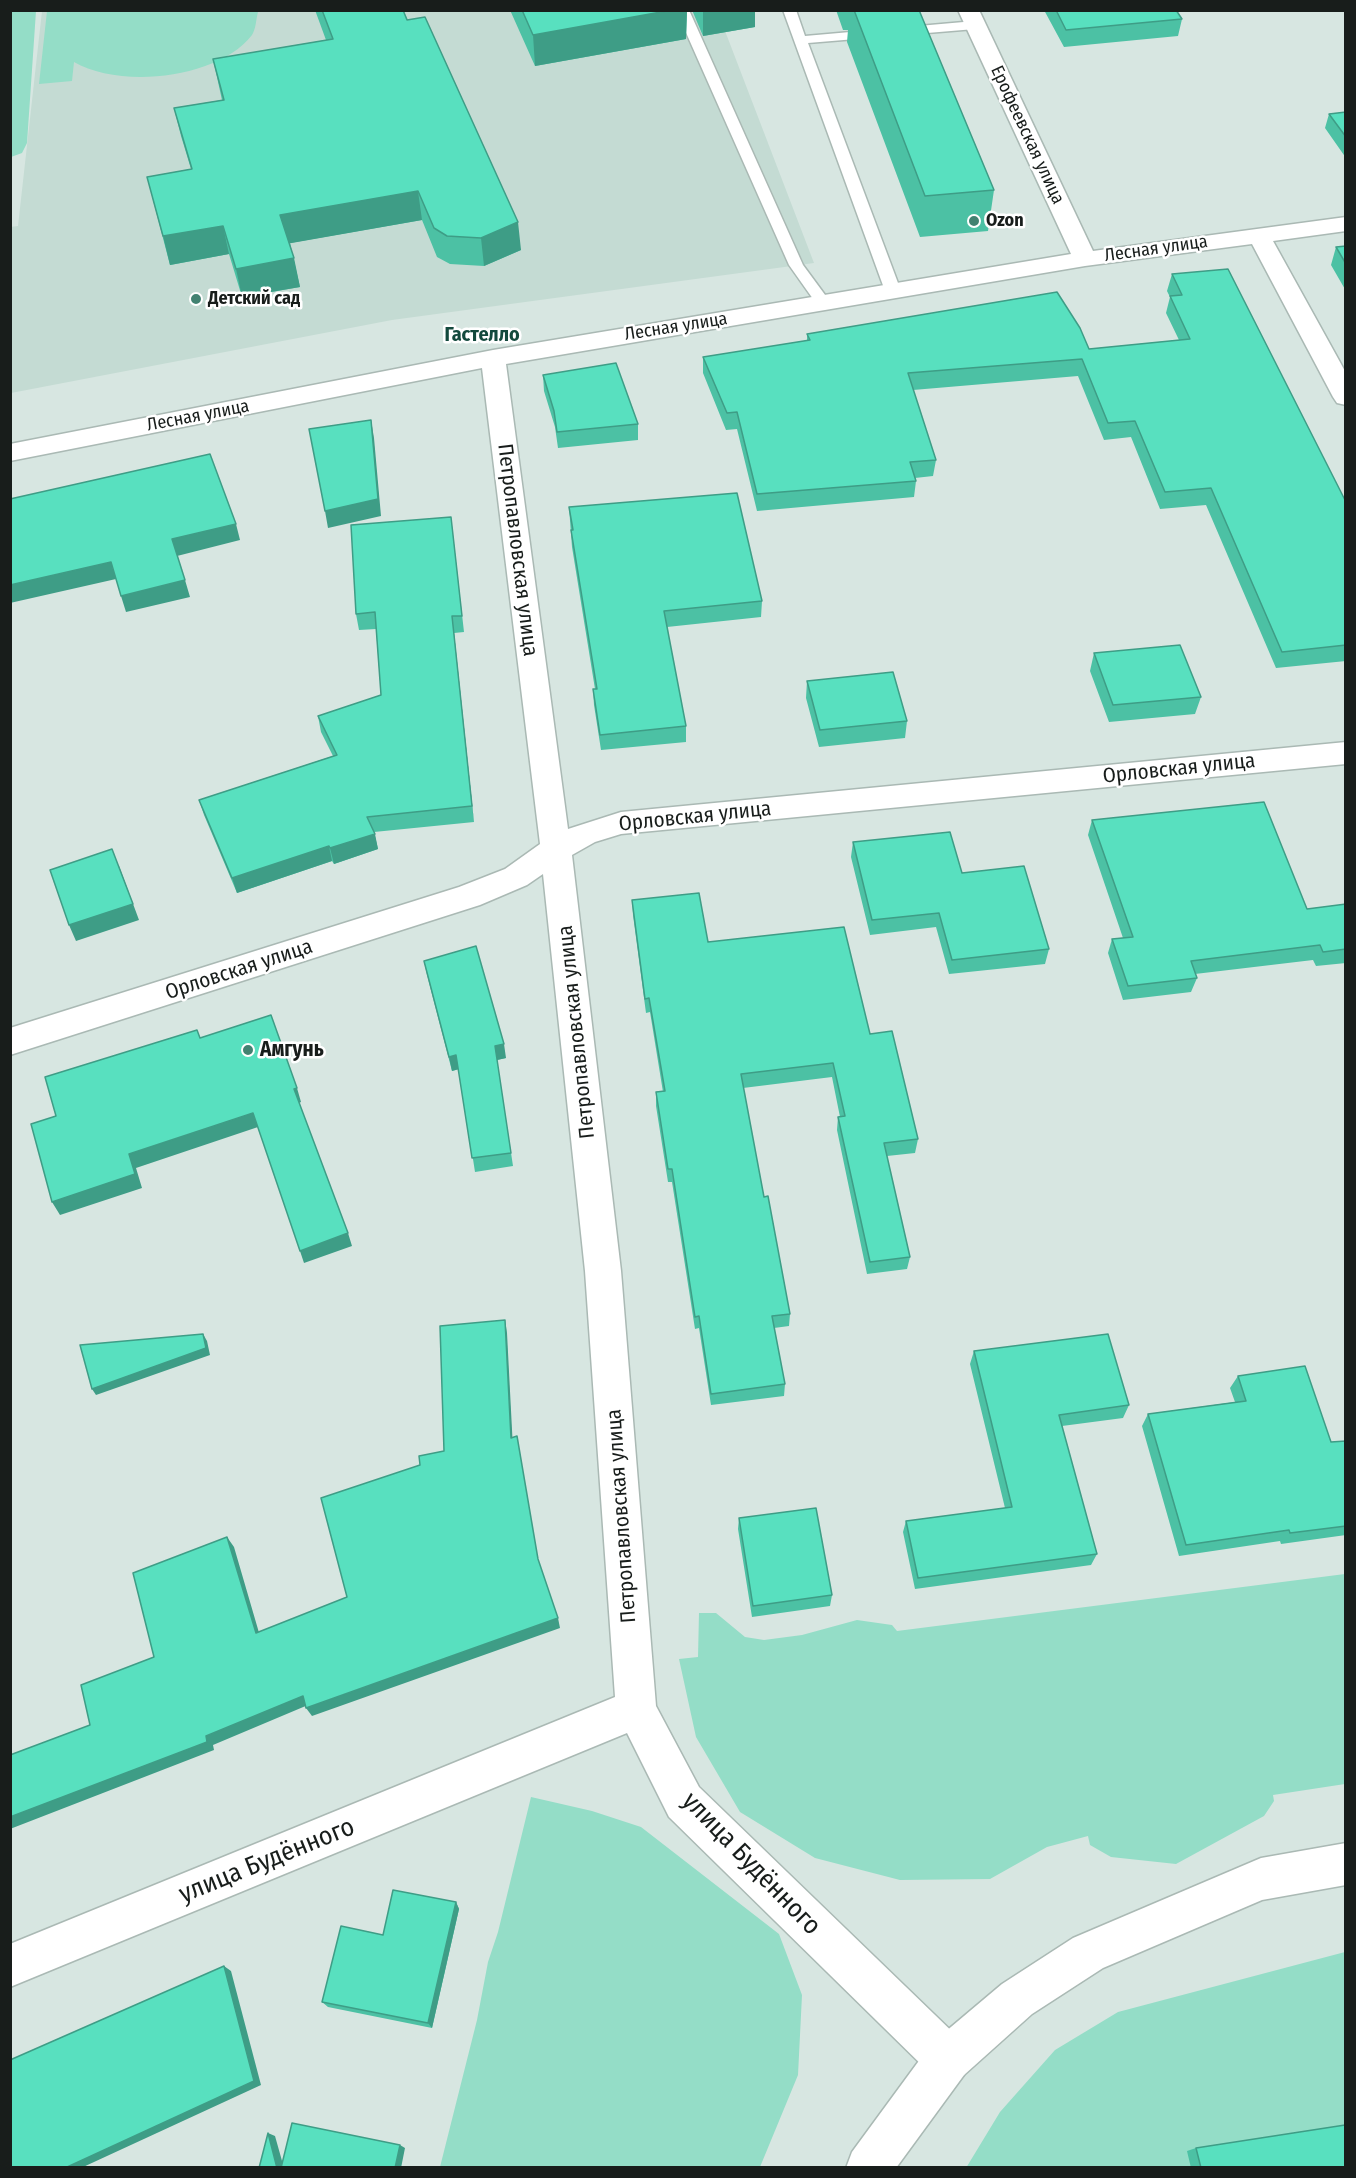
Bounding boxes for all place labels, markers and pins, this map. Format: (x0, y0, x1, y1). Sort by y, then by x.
place label: Ozon (986, 210, 1024, 232)
marker: Ozon (967, 214, 981, 228)
place label: Детский сад (208, 288, 300, 310)
marker: Детский сад (189, 292, 203, 306)
place label: Амгунь (260, 1037, 324, 1063)
marker: Амгунь (241, 1043, 255, 1057)

